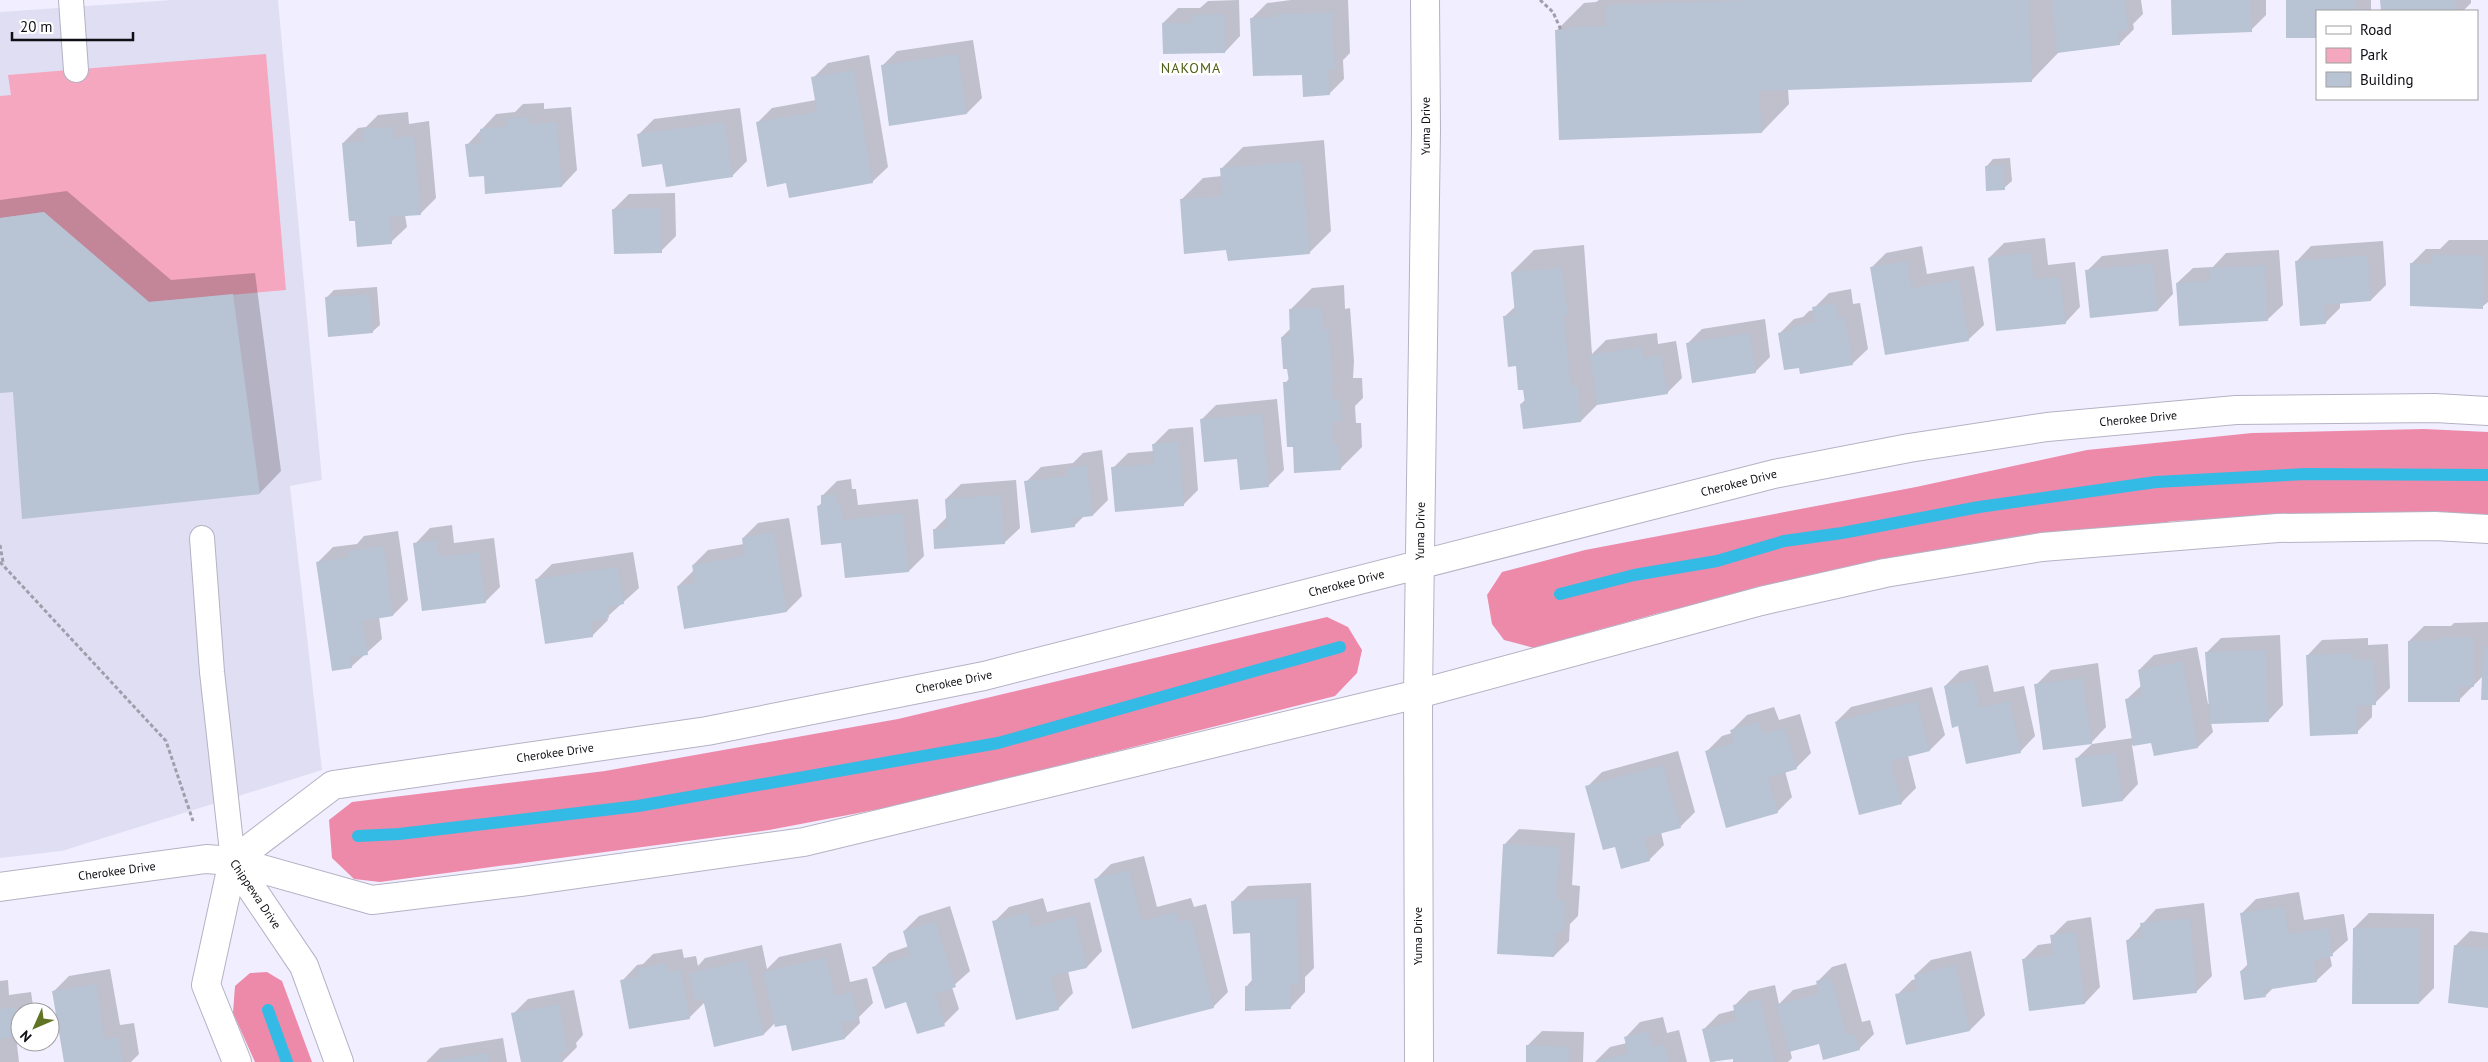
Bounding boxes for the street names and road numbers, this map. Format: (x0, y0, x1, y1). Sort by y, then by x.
street label: Yuma Drive (1418, 97, 1433, 155)
street label: Cherokee Drive (2099, 407, 2178, 429)
street label: Cherokee Drive (1699, 466, 1778, 499)
street label: Yuma Drive (1412, 502, 1428, 560)
street label: Cherokee Drive (1307, 566, 1386, 600)
street label: Cherokee Drive (914, 666, 994, 696)
street label: Cherokee Drive (515, 739, 595, 765)
street label: Chippewa Drive (227, 856, 285, 931)
street label: Cherokee Drive (77, 858, 156, 883)
street label: Yuma Drive (1410, 907, 1425, 965)

